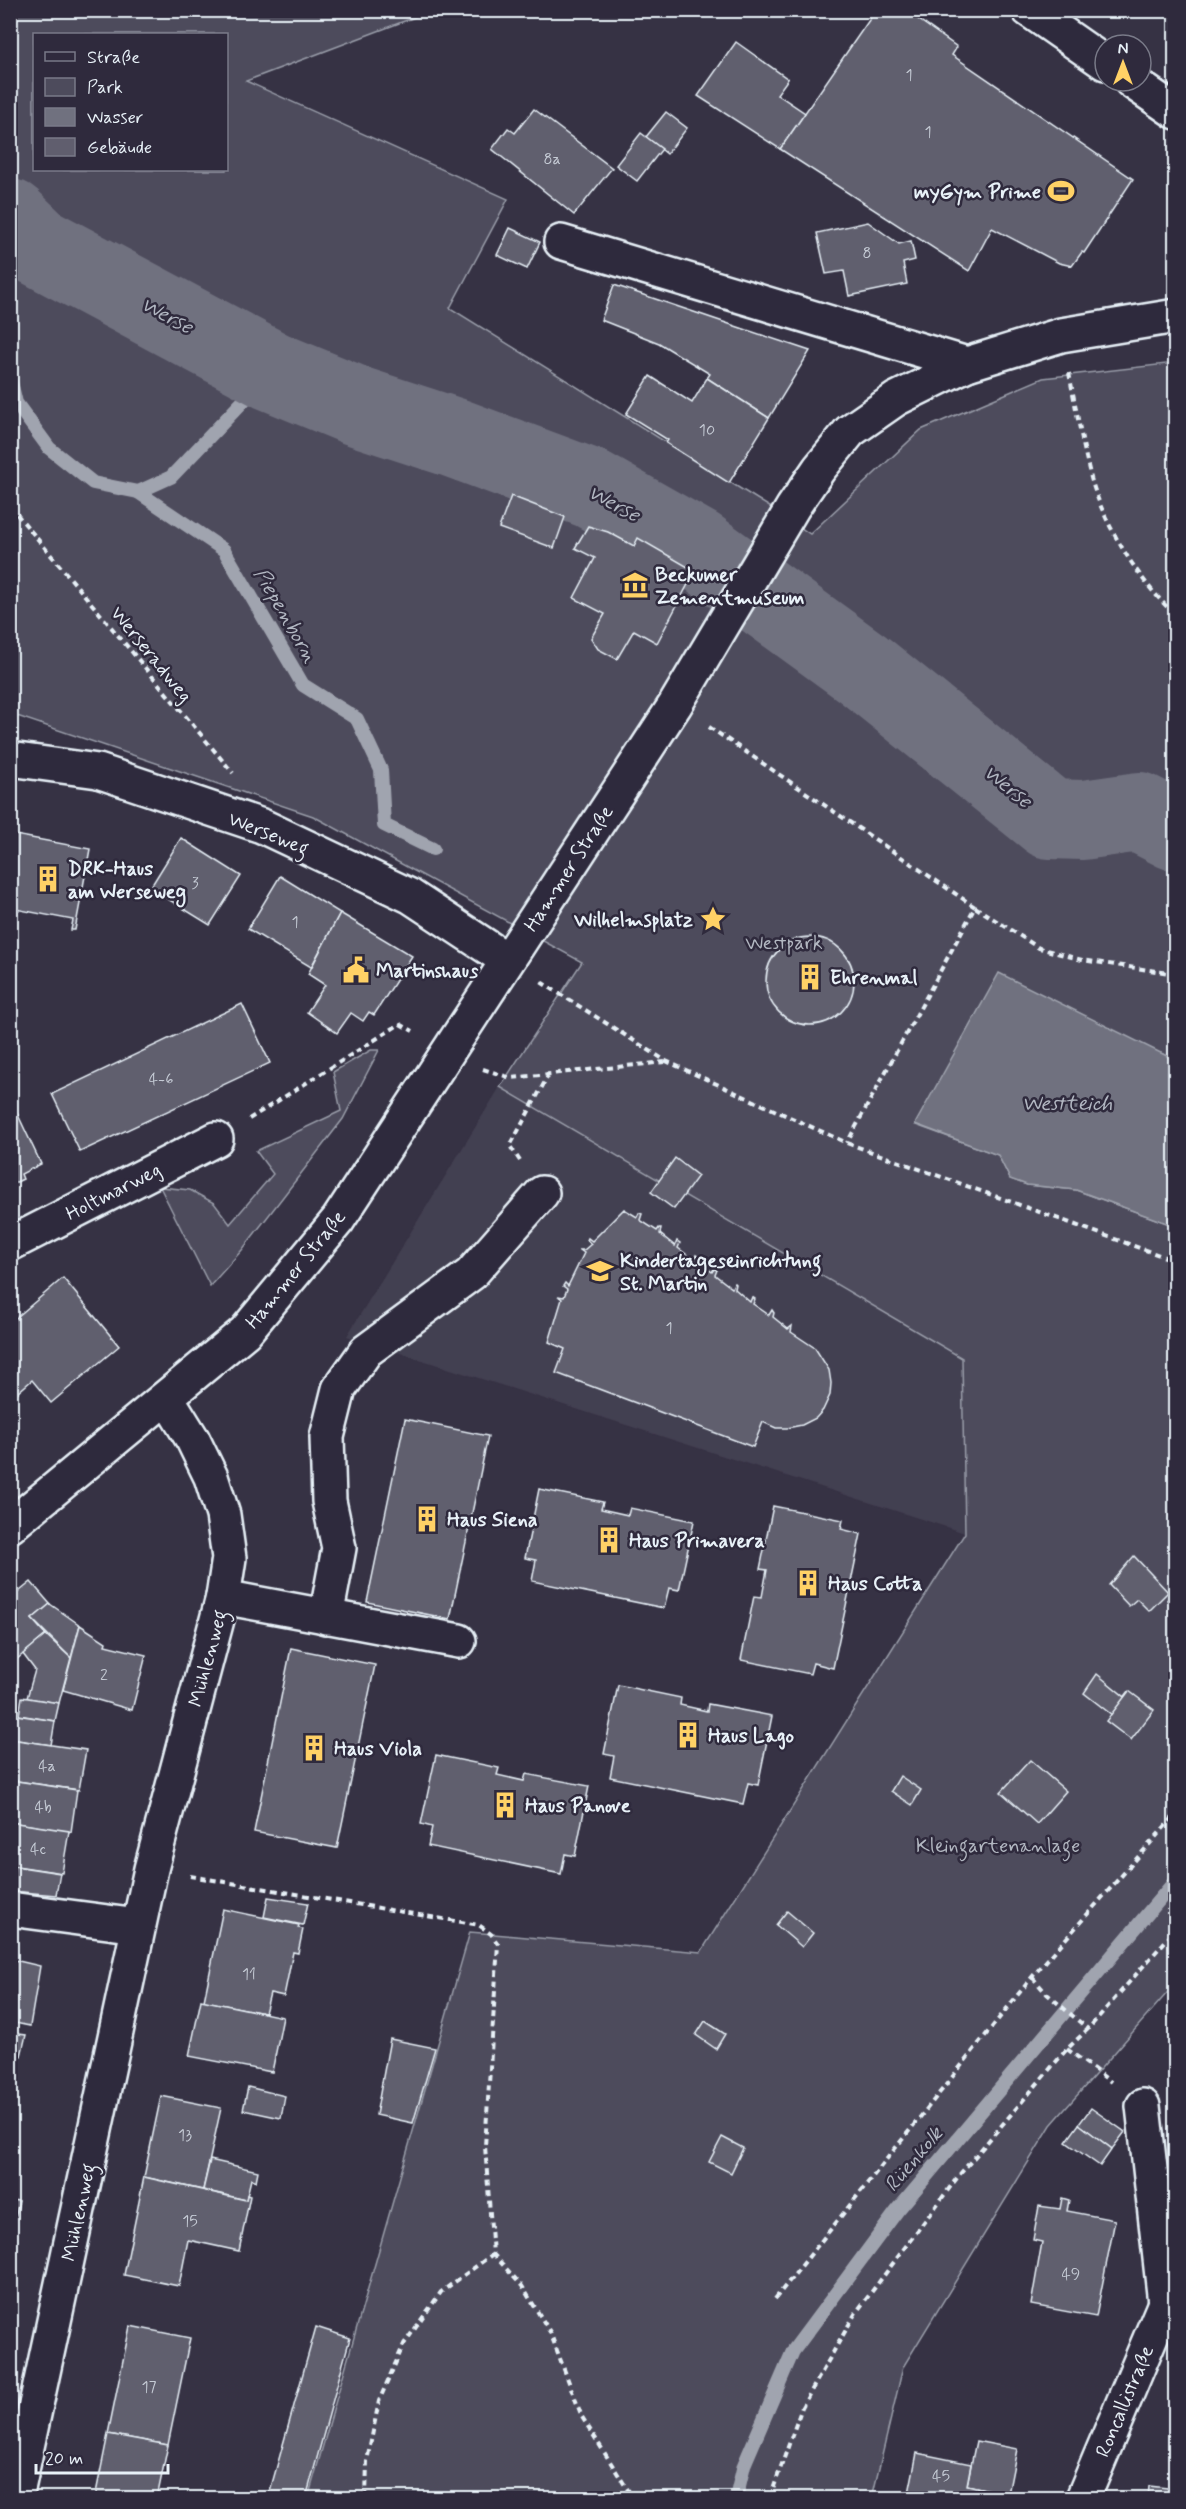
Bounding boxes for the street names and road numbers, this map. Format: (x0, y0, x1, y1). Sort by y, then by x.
street label: Werseradweg (104, 601, 198, 709)
street label: Hammer Straße (518, 800, 620, 937)
street label: Werseweg (223, 806, 313, 865)
street label: Holtmarweg (61, 1157, 166, 1228)
street label: Hammer Straße (240, 1205, 353, 1335)
street label: Mühlenweg (183, 1607, 236, 1710)
street label: Mühlenweg (56, 2161, 105, 2264)
street label: Roncallistraße (1090, 2341, 1161, 2462)

